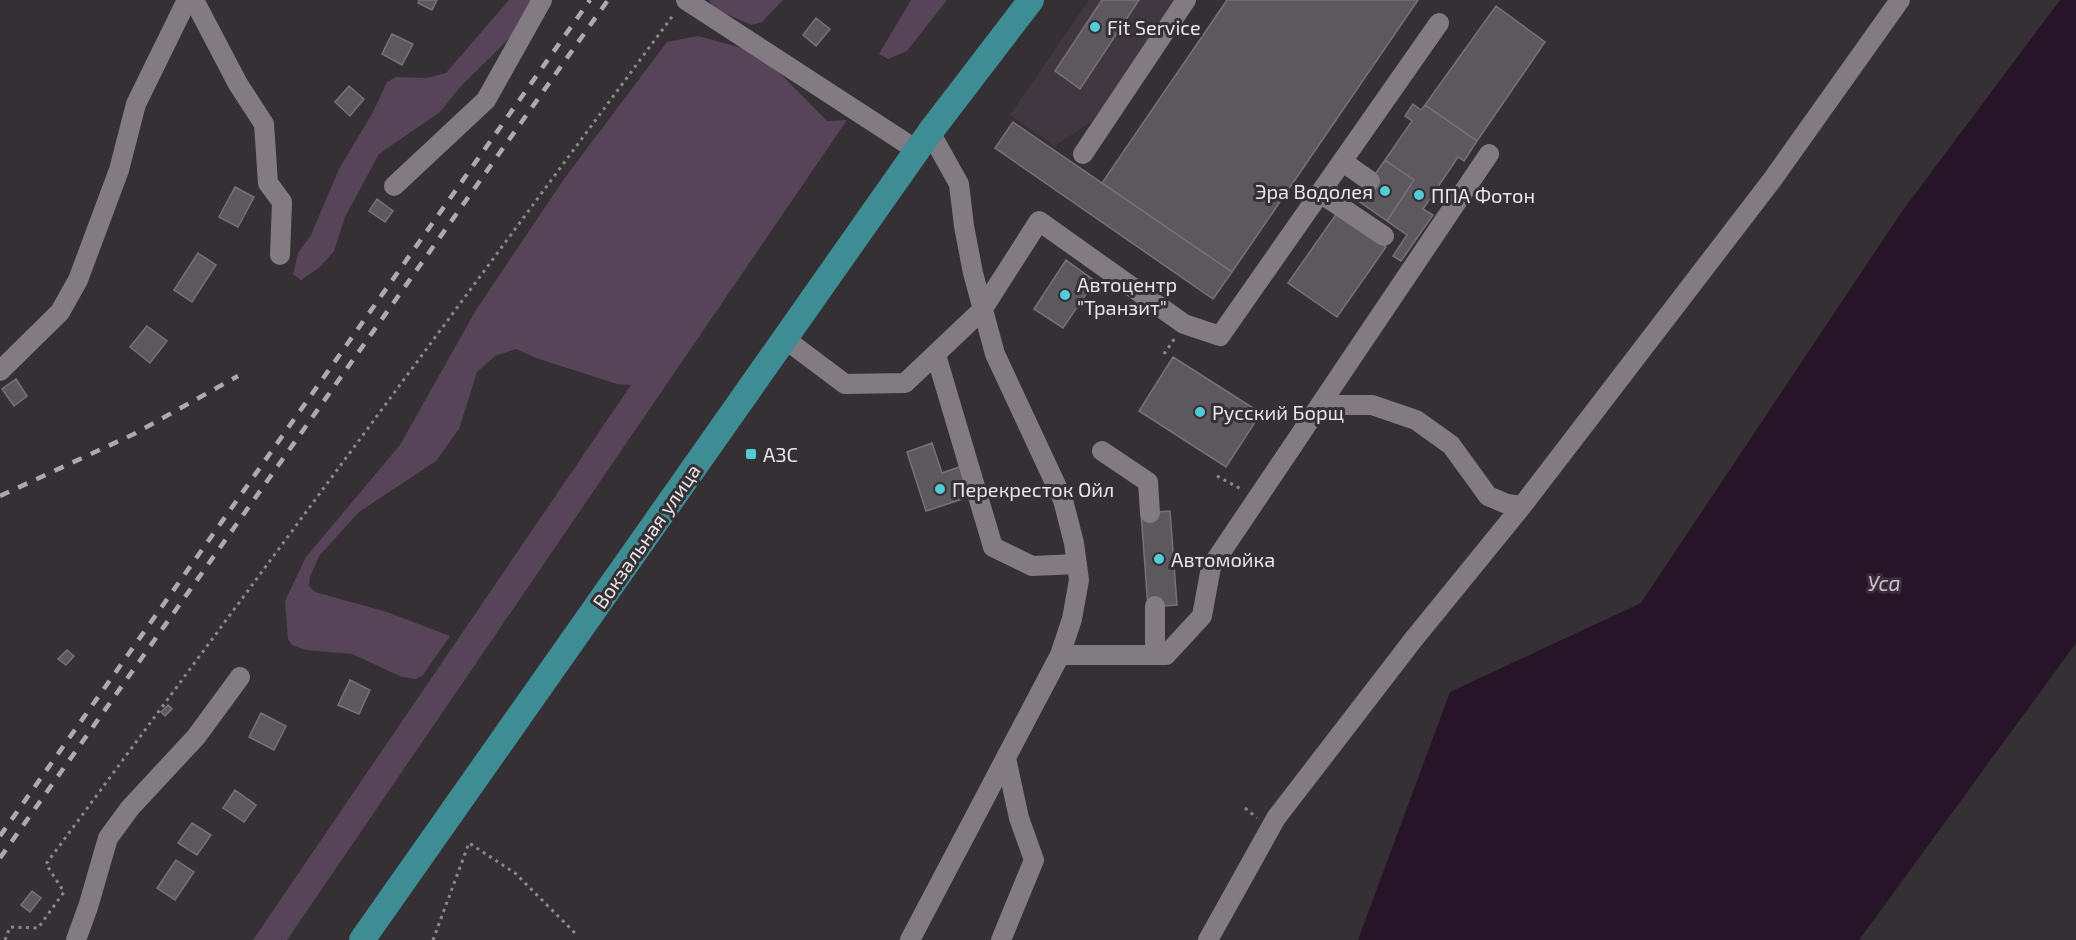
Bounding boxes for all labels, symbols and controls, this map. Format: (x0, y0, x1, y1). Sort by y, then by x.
place label: Fit Service (1107, 15, 1201, 39)
marker: Fit Service (1088, 20, 1102, 34)
place label: Эра Водолея (1255, 179, 1373, 203)
place label: ППА Фотон (1431, 183, 1535, 207)
marker: Эра Водолея (1378, 184, 1392, 198)
marker: ППА Фотон (1412, 188, 1426, 202)
place label: Автоцентр "Транзит" (1077, 272, 1177, 319)
marker: Автоцентр "Транзит" (1058, 288, 1072, 302)
place label: Русский Борщ (1212, 400, 1344, 425)
marker: Русский Борщ (1193, 405, 1207, 419)
place label: АЗС (763, 442, 798, 466)
marker: АЗС (744, 447, 758, 461)
street label: Вокзальная улица (587, 459, 706, 613)
place label: Перекресток Ойл (952, 477, 1114, 501)
marker: Перекресток Ойл (933, 482, 947, 496)
place label: Автомойка (1171, 547, 1275, 571)
marker: Автомойка (1152, 552, 1166, 566)
water label: Уса (1867, 570, 1901, 595)

